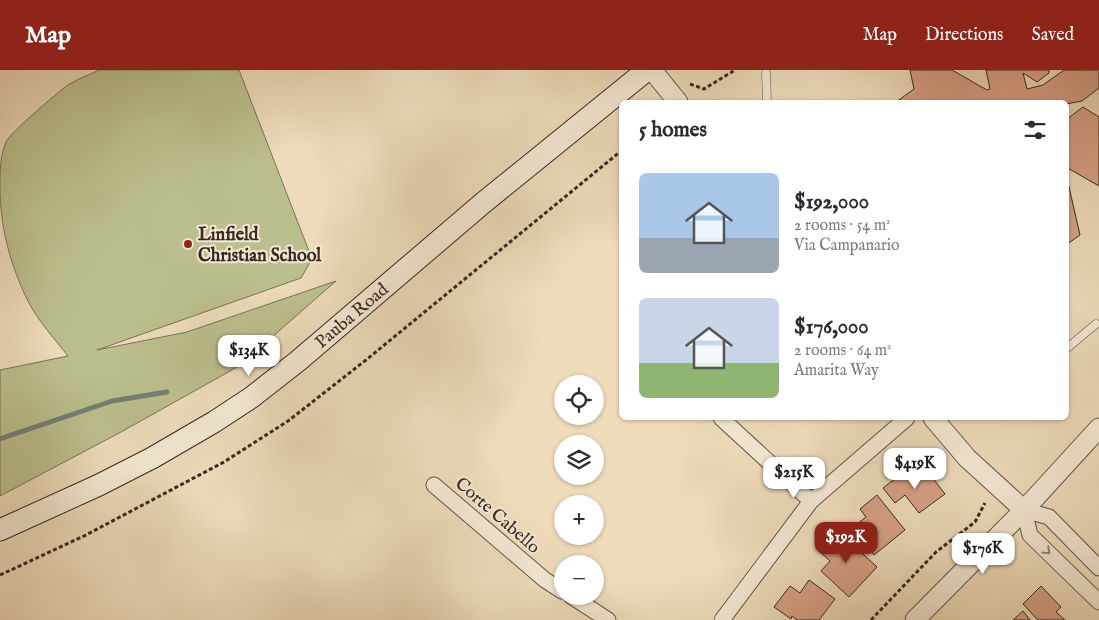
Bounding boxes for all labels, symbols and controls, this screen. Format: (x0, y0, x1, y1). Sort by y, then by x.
text: Map (25, 20, 71, 51)
text: Map (863, 24, 897, 47)
text: Directions (925, 24, 1003, 47)
text: Saved (1031, 24, 1074, 47)
icon: filters (1021, 116, 1049, 144)
text: 5 homes (639, 117, 707, 144)
text: $192,000 (794, 189, 869, 216)
icon: home (679, 193, 739, 253)
text: 2 rooms · 54 m² (794, 216, 891, 236)
place label: Linfield Christian School (198, 224, 322, 268)
text: Via Campanario (794, 236, 900, 256)
marker: Linfield Christian School (182, 238, 194, 250)
street label: Pauba Road (311, 279, 394, 354)
text: $176,000 (794, 314, 869, 341)
icon: home (679, 318, 739, 378)
pin: $134K (214, 334, 284, 377)
text: $134K (229, 341, 269, 361)
text: 2 rooms · 64 m² (794, 341, 892, 361)
text: Amarita Way (794, 361, 879, 381)
map controls (554, 375, 604, 605)
button: locate (554, 375, 604, 425)
button: layers (554, 435, 604, 485)
pin: $419K (880, 448, 950, 490)
text: $419K (894, 454, 936, 474)
pin: $215K (759, 456, 829, 499)
text: $215K (774, 463, 814, 483)
street label: Corte Cabello (450, 473, 545, 560)
button: + (554, 495, 604, 545)
pin: $192K (811, 522, 881, 564)
text: $192K (826, 528, 866, 548)
pin: $176K (948, 532, 1018, 575)
text: $176K (963, 539, 1003, 559)
one-way arrow (1041, 545, 1050, 554)
button: − (554, 555, 604, 605)

